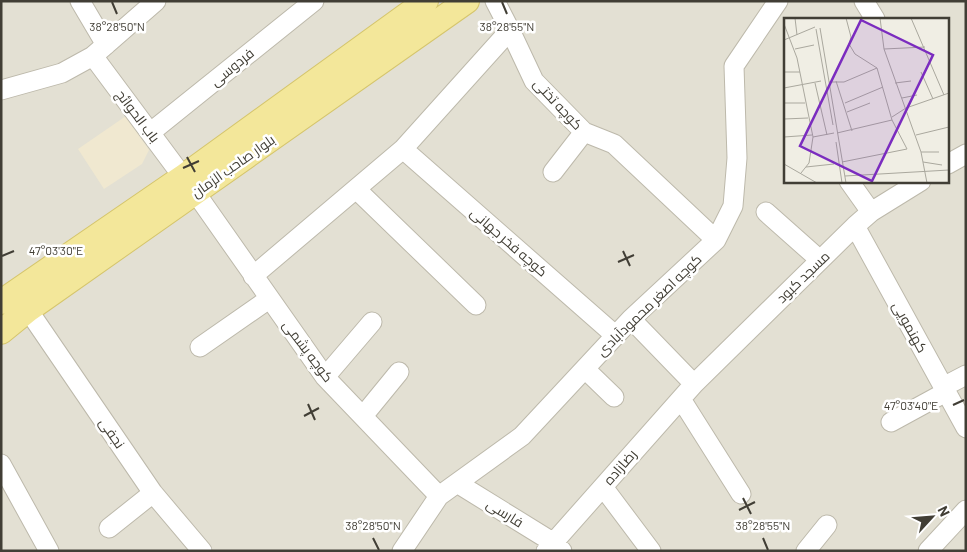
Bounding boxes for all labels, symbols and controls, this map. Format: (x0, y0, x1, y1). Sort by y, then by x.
inset map (784, 18, 950, 182)
text: 38°28'50"N (89, 19, 145, 33)
text: 38°28'55"N (480, 19, 534, 33)
street label: فردوسی (207, 44, 257, 89)
street label: کوچه تختی (529, 74, 586, 134)
street label: باب الحوائج (112, 86, 164, 146)
street label: بلوار صاحب الزمان (188, 130, 278, 201)
street label: کوچه فخر جهانی (466, 203, 551, 281)
text: 47°03'30"E (29, 243, 83, 257)
street label: مسجد کبود (772, 247, 833, 306)
street label: کوچه اصغر محمودآبادی (593, 250, 706, 361)
street label: کهنمویی (889, 298, 931, 355)
street label: کوچه پشمی (278, 316, 337, 386)
text: 47°03'40"E (884, 398, 938, 412)
street label: نجفی (96, 414, 129, 451)
street label: رضازاده (600, 445, 640, 488)
north arrow (907, 492, 957, 542)
street label: فارسی (484, 495, 527, 530)
text: N (934, 503, 954, 519)
text: 38°28'50"N (345, 518, 401, 532)
text: 38°28'55"N (736, 518, 790, 532)

